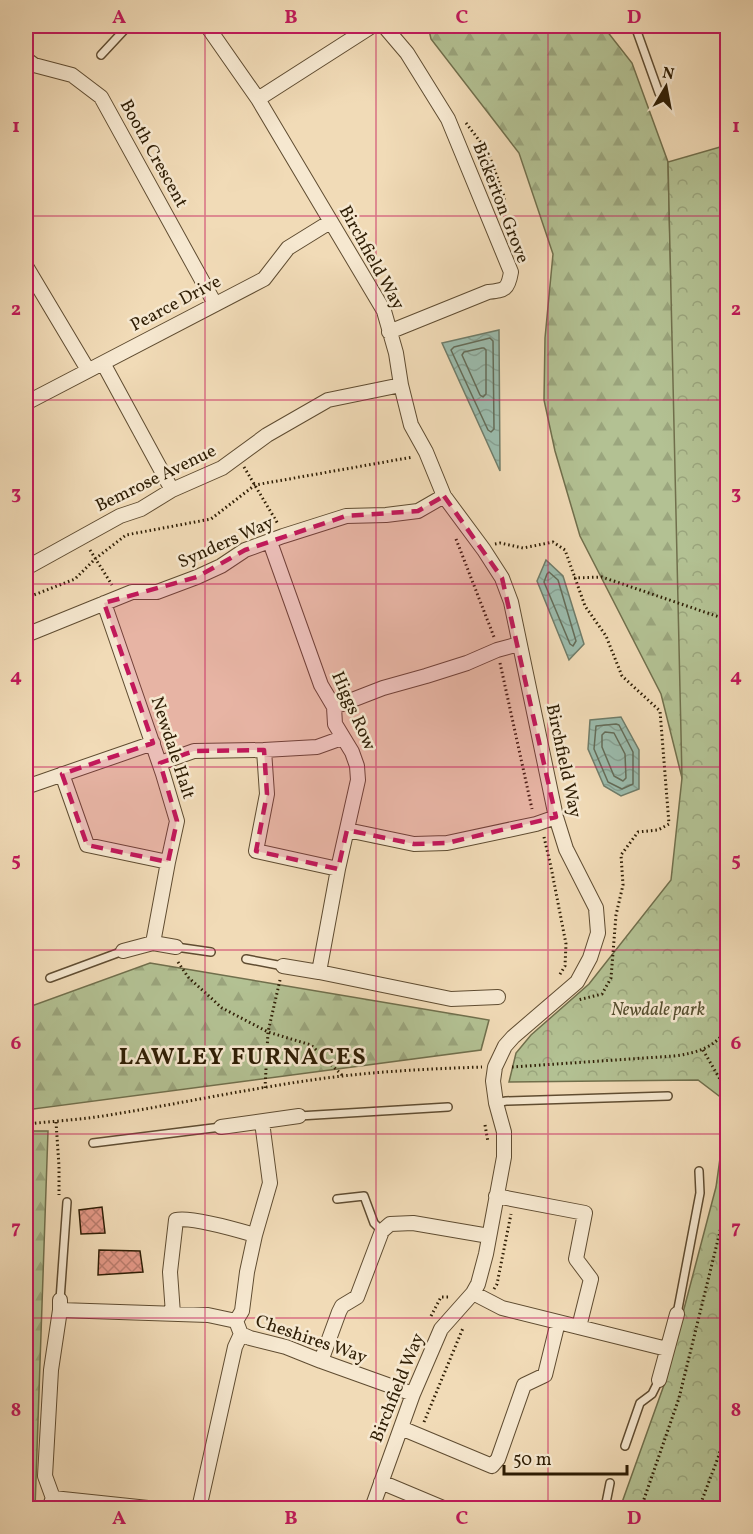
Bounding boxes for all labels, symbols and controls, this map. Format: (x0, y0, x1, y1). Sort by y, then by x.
text: A (112, 4, 126, 32)
text: B (284, 4, 298, 32)
text: C (456, 4, 469, 32)
text: D (627, 4, 641, 32)
north arrow (636, 57, 696, 117)
text: N (661, 62, 676, 86)
street label: Booth Crescent (113, 95, 193, 213)
text: 1 (12, 113, 20, 141)
text: 1 (732, 113, 740, 141)
street label: Bickerton Grove (465, 139, 535, 267)
street label: Birchfield Way (332, 201, 410, 315)
street label: Pearce Drive (126, 270, 226, 338)
text: 2 (11, 296, 21, 324)
text: 2 (731, 296, 741, 324)
street label: Bemrose Avenue (91, 439, 221, 519)
text: 3 (11, 480, 21, 508)
text: 3 (731, 480, 741, 508)
street label: Synders Way (174, 511, 278, 575)
text: 4 (10, 663, 22, 691)
text: 4 (730, 663, 742, 691)
street label: Higgs Row (325, 668, 382, 754)
street label: Newdale Halt (144, 694, 200, 802)
street label: Birchfield Way (539, 702, 587, 821)
text: 5 (11, 847, 21, 875)
text: 5 (731, 847, 741, 875)
park label: Newdale park (611, 998, 705, 1023)
text: 6 (11, 1030, 22, 1058)
text: 6 (731, 1030, 742, 1058)
district label: LAWLEY FURNACES (119, 1041, 367, 1075)
text: 7 (11, 1214, 21, 1242)
text: 7 (731, 1214, 741, 1242)
street label: Cheshires Way (252, 1309, 370, 1371)
street label: Birchfield Way (365, 1329, 431, 1446)
text: 8 (11, 1397, 21, 1425)
text: 8 (731, 1397, 741, 1425)
scale bar (504, 1438, 627, 1476)
text: 50 m (513, 1448, 552, 1473)
text: A (112, 1505, 126, 1533)
text: B (284, 1505, 298, 1533)
text: C (456, 1505, 469, 1533)
text: D (627, 1505, 641, 1533)

